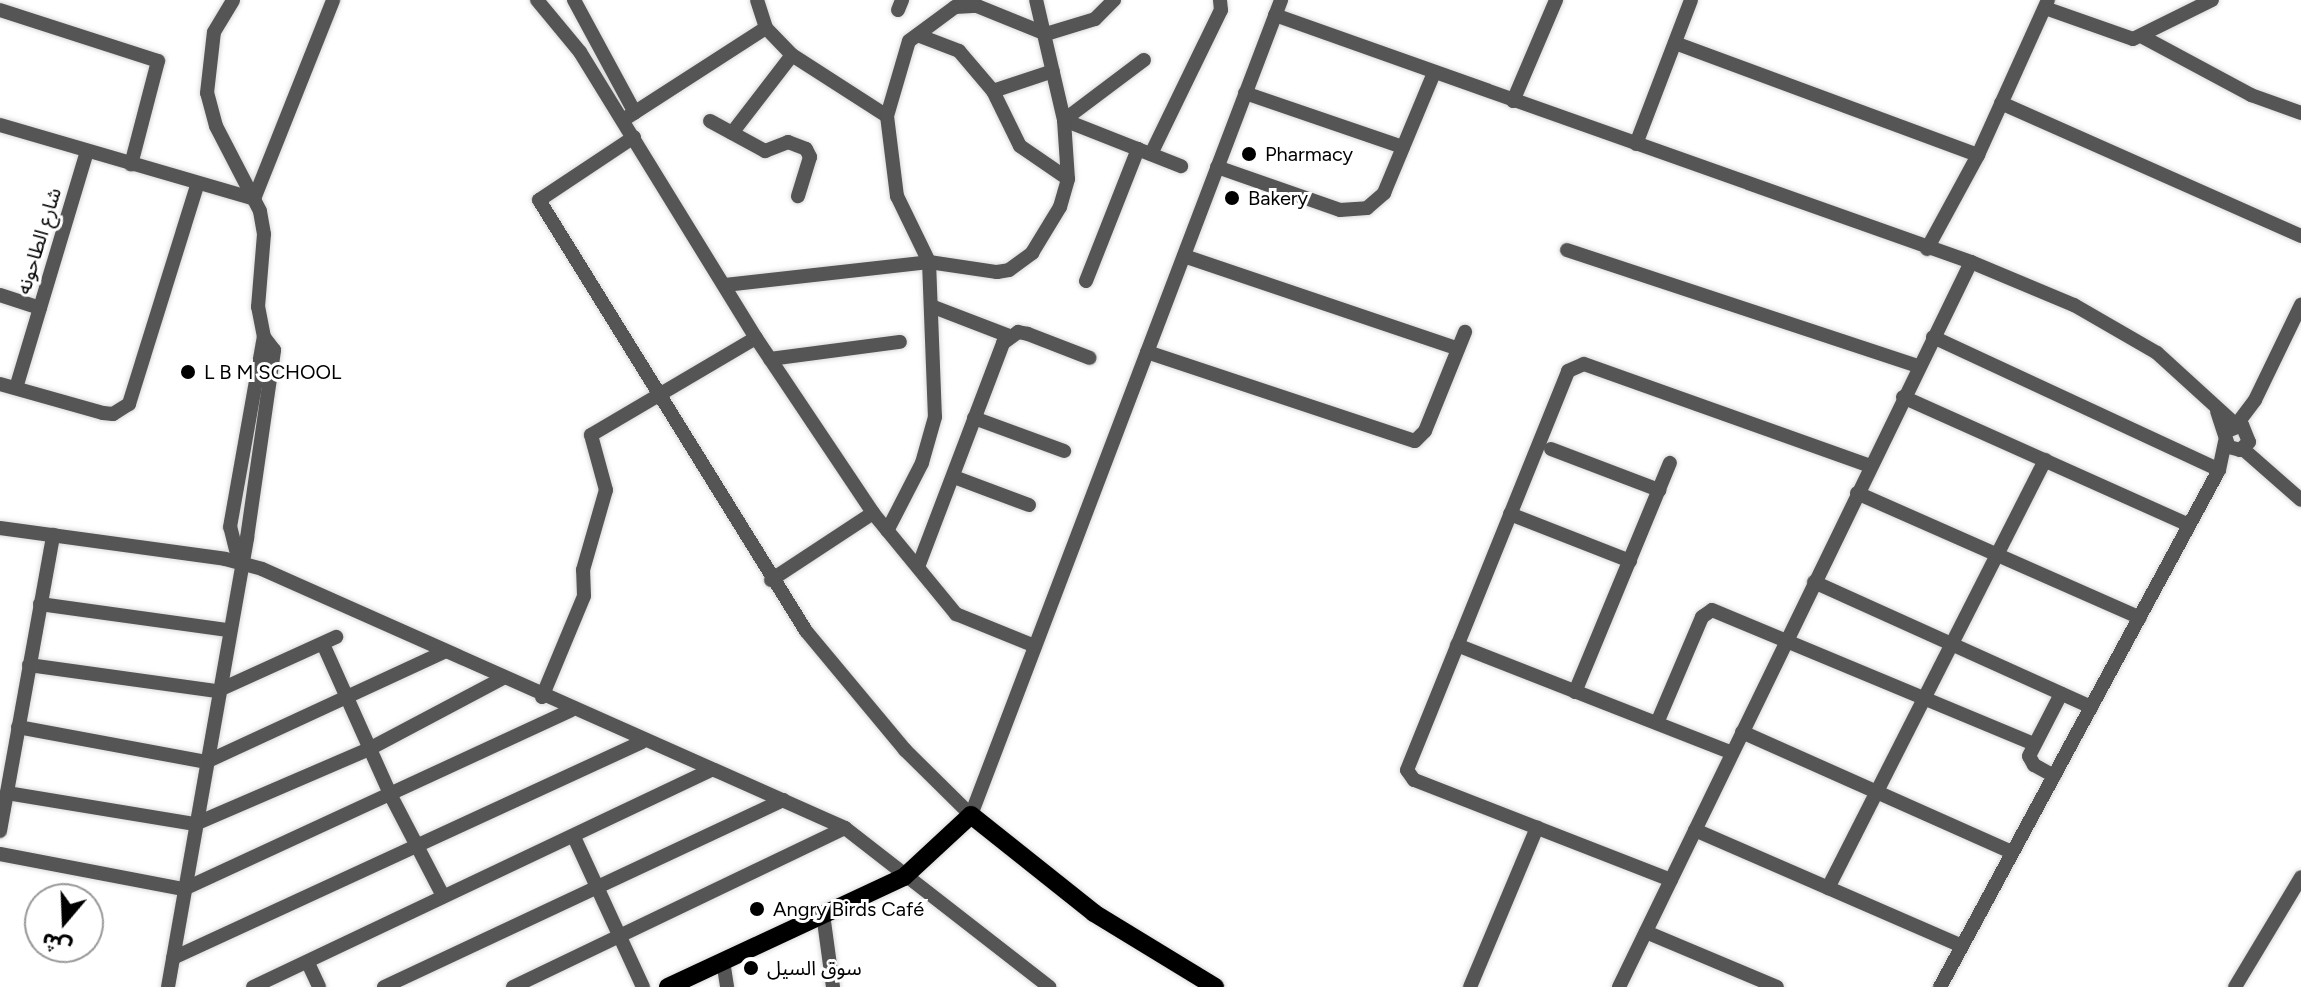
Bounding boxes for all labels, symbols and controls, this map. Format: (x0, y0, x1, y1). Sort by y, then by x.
place label: Pharmacy (1265, 142, 1353, 166)
marker: Pharmacy (1240, 145, 1258, 163)
street label: شارع الطاحونه (11, 185, 67, 297)
place label: Bakery (1248, 186, 1308, 210)
marker: Bakery (1223, 189, 1241, 207)
place label: L B M SCHOOL (204, 360, 342, 384)
marker: L B M SCHOOL (179, 363, 197, 381)
north arrow (24, 883, 104, 963)
place label: Angry Birds Café (773, 897, 924, 921)
marker: Angry Birds Café (748, 900, 766, 918)
text: ش (38, 927, 75, 962)
place label: سوق السيل (767, 956, 862, 980)
marker: سوق السيل (742, 959, 760, 977)

